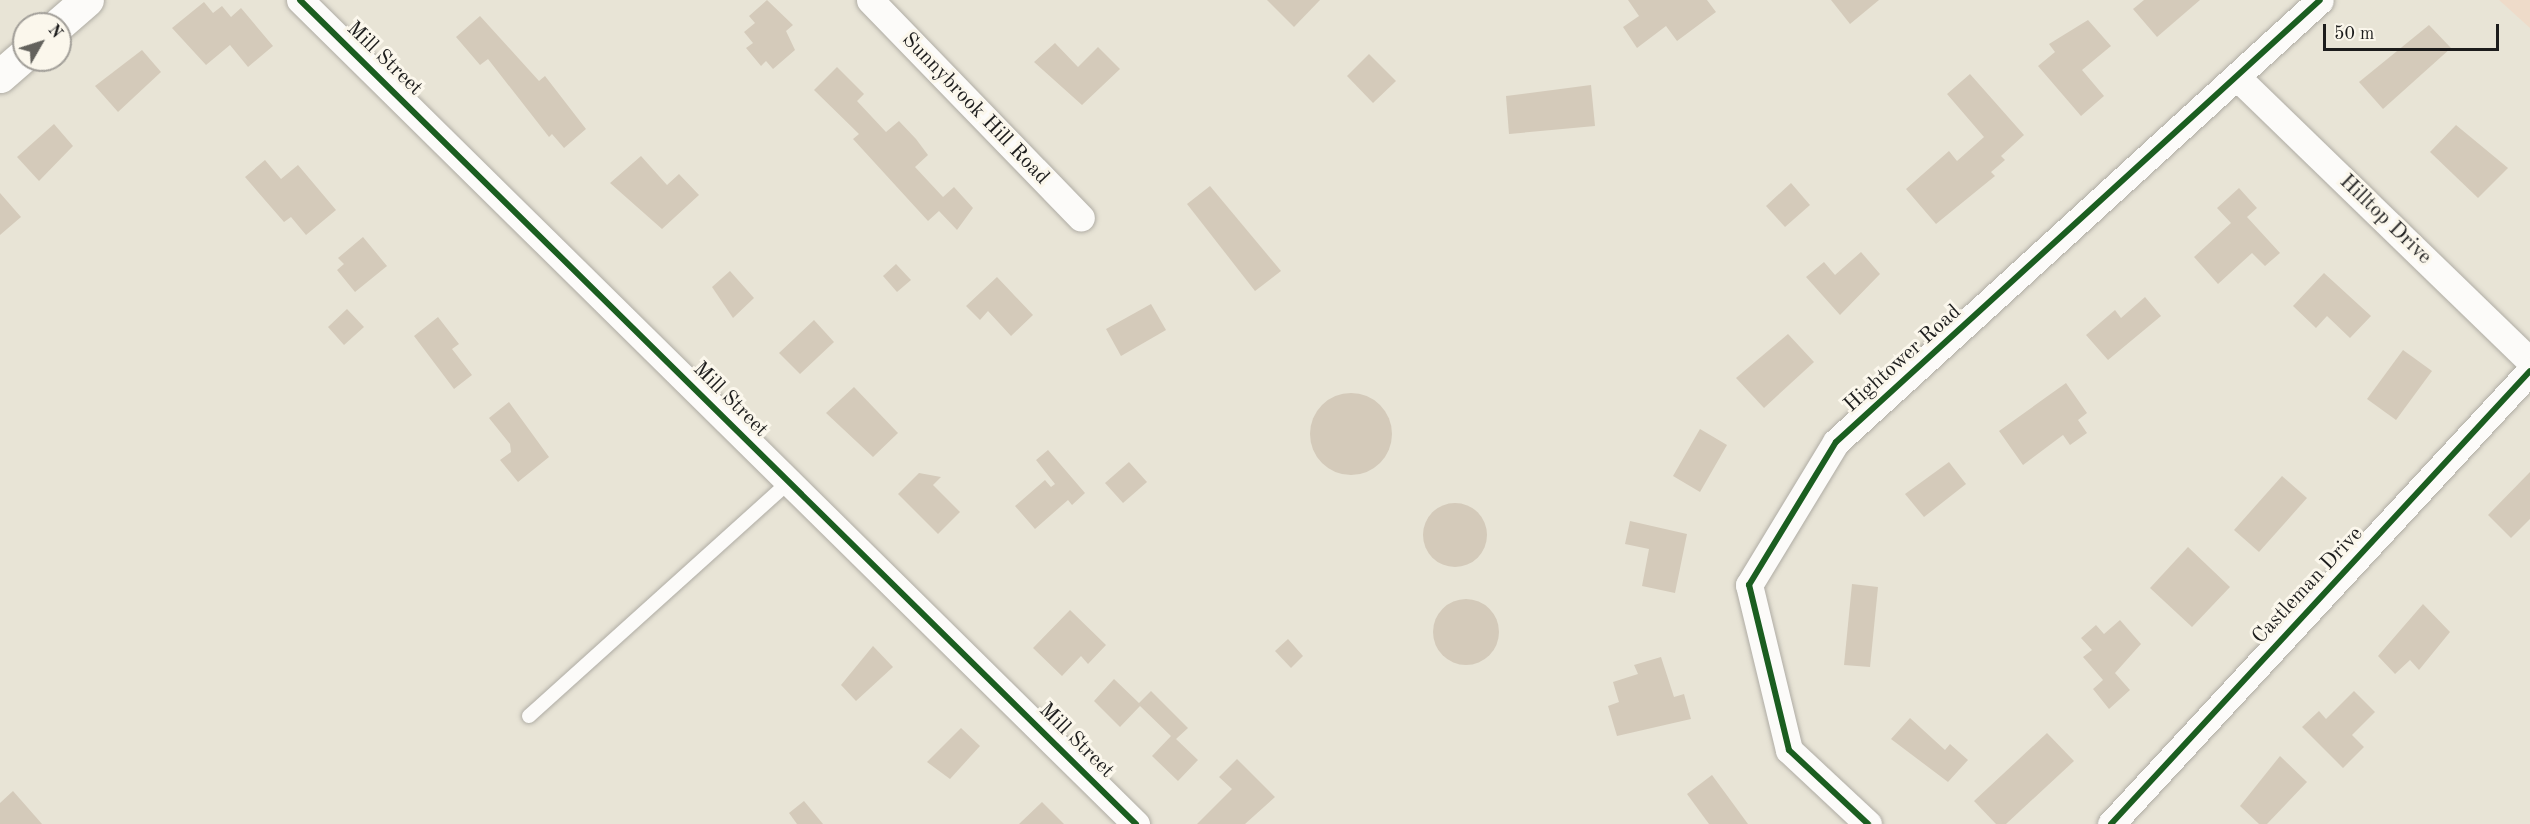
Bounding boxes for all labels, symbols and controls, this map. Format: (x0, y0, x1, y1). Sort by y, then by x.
north arrow (12, 12, 72, 72)
scale bar (2326, 12, 2502, 50)
street label: Mill Street (341, 17, 427, 101)
text: N (44, 22, 64, 42)
text: 50 m (2334, 25, 2374, 43)
street label: Sunnybrook Hill Road (896, 28, 1054, 190)
street label: Hilltop Drive (2334, 170, 2436, 270)
street label: Hightower Road (1839, 300, 1967, 418)
street label: Mill Street (687, 357, 773, 443)
street label: Castleman Drive (2247, 522, 2369, 650)
street label: Mill Street (1033, 698, 1119, 784)

